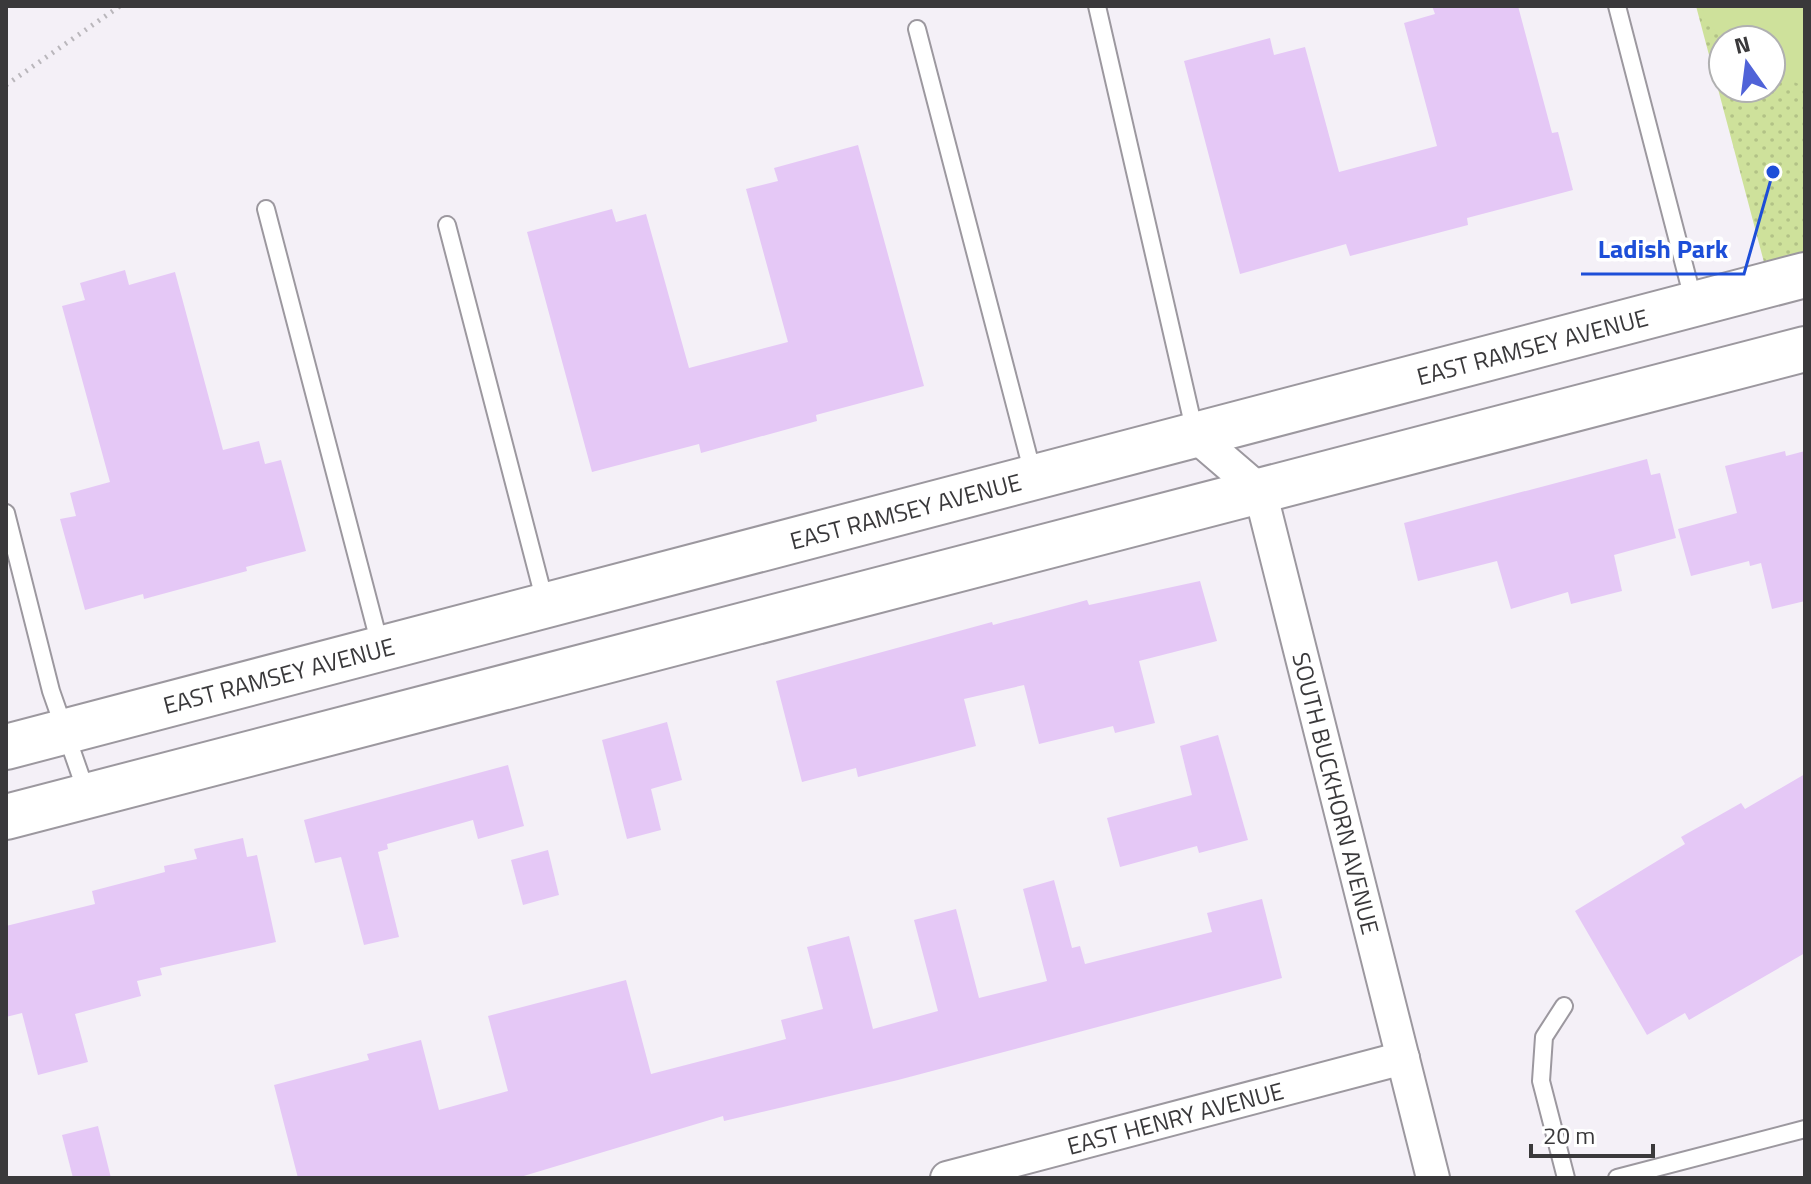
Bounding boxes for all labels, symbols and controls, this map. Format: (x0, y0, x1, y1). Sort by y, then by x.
north arrow (1707, 24, 1787, 104)
text: N (1731, 26, 1754, 63)
callout: Ladish Park (1581, 224, 1744, 274)
text: Ladish Park (1598, 229, 1729, 268)
street label: EAST RAMSEY AVENUE (1413, 299, 1652, 394)
street label: EAST RAMSEY AVENUE (786, 463, 1025, 559)
street label: EAST RAMSEY AVENUE (159, 628, 398, 723)
street label: SOUTH BUCKHORN AVENUE (1283, 648, 1389, 938)
street label: EAST HENRY AVENUE (1063, 1072, 1287, 1164)
scale bar (1531, 1108, 1653, 1158)
text: 20 m (1543, 1117, 1595, 1153)

